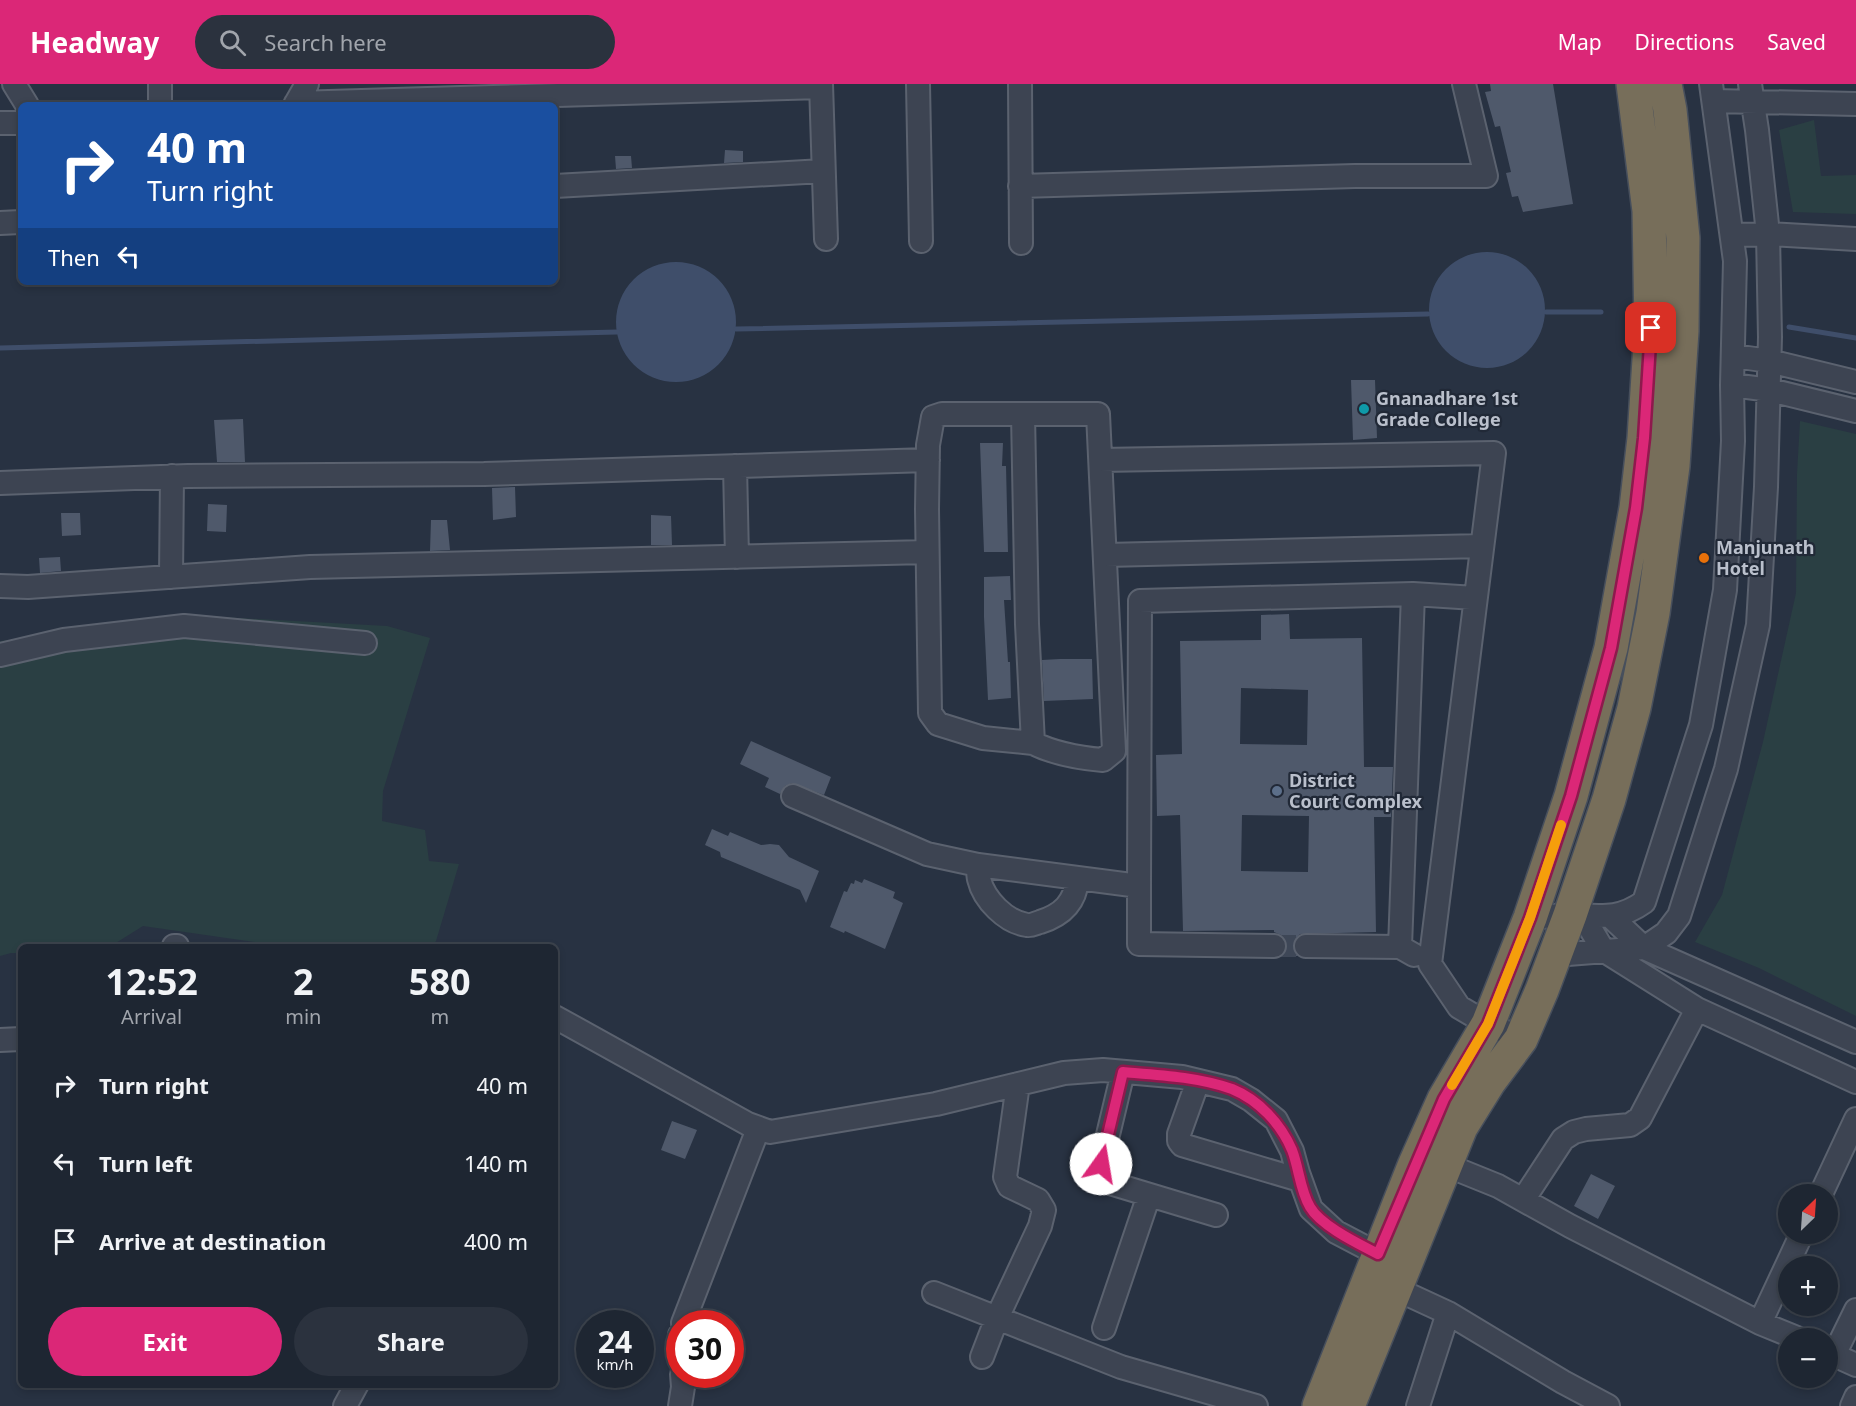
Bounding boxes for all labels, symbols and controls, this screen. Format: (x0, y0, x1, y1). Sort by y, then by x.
search box (195, 15, 615, 69)
text: Headway (30, 23, 159, 61)
icon: search (216, 26, 249, 59)
text: Search here (264, 27, 387, 57)
text: Map (1558, 28, 1602, 56)
text: Directions (1635, 28, 1734, 56)
text: Saved (1767, 28, 1826, 56)
text: 40 m (147, 118, 247, 175)
icon: right (48, 126, 126, 204)
text: Turn right (147, 172, 273, 209)
icon: left (112, 240, 145, 273)
text: Then (48, 242, 100, 272)
pin (1625, 302, 1676, 353)
icon: arrive (1634, 311, 1667, 344)
place label: Gnanadhare 1st Grade College (1376, 386, 1518, 431)
marker: Gnanadhare 1st Grade College (1357, 402, 1371, 416)
place label: Manjunath Hotel (1716, 535, 1815, 580)
marker: Manjunath Hotel (1697, 551, 1711, 565)
place label: District Court Complex (1289, 768, 1423, 813)
marker: District Court Complex (1270, 784, 1284, 798)
text: 12:52 (105, 957, 198, 1006)
text: 2 (293, 957, 314, 1006)
text: 580 (409, 957, 471, 1006)
text: Arrival (121, 1003, 182, 1030)
text: min (285, 1003, 321, 1030)
text: m (430, 1003, 449, 1030)
icon: right (48, 1069, 81, 1102)
text: Turn right (99, 1070, 209, 1100)
text: 40 m (477, 1070, 528, 1100)
position arrow (1069, 1132, 1133, 1196)
icon: left (48, 1147, 81, 1180)
text: Turn left (99, 1148, 193, 1178)
text: 140 m (464, 1148, 528, 1178)
north arrow (1778, 1184, 1838, 1244)
map controls (1778, 1184, 1838, 1388)
icon: arrive (48, 1225, 81, 1258)
text: Arrive at destination (99, 1226, 326, 1256)
text: 400 m (464, 1226, 528, 1256)
button: + (1778, 1256, 1838, 1316)
button: Exit (48, 1307, 282, 1376)
button: Share (294, 1307, 528, 1376)
speed limit sign: 30 (666, 1310, 744, 1388)
text: 24 (598, 1321, 632, 1362)
button: − (1778, 1328, 1838, 1388)
text: km/h (597, 1354, 633, 1374)

